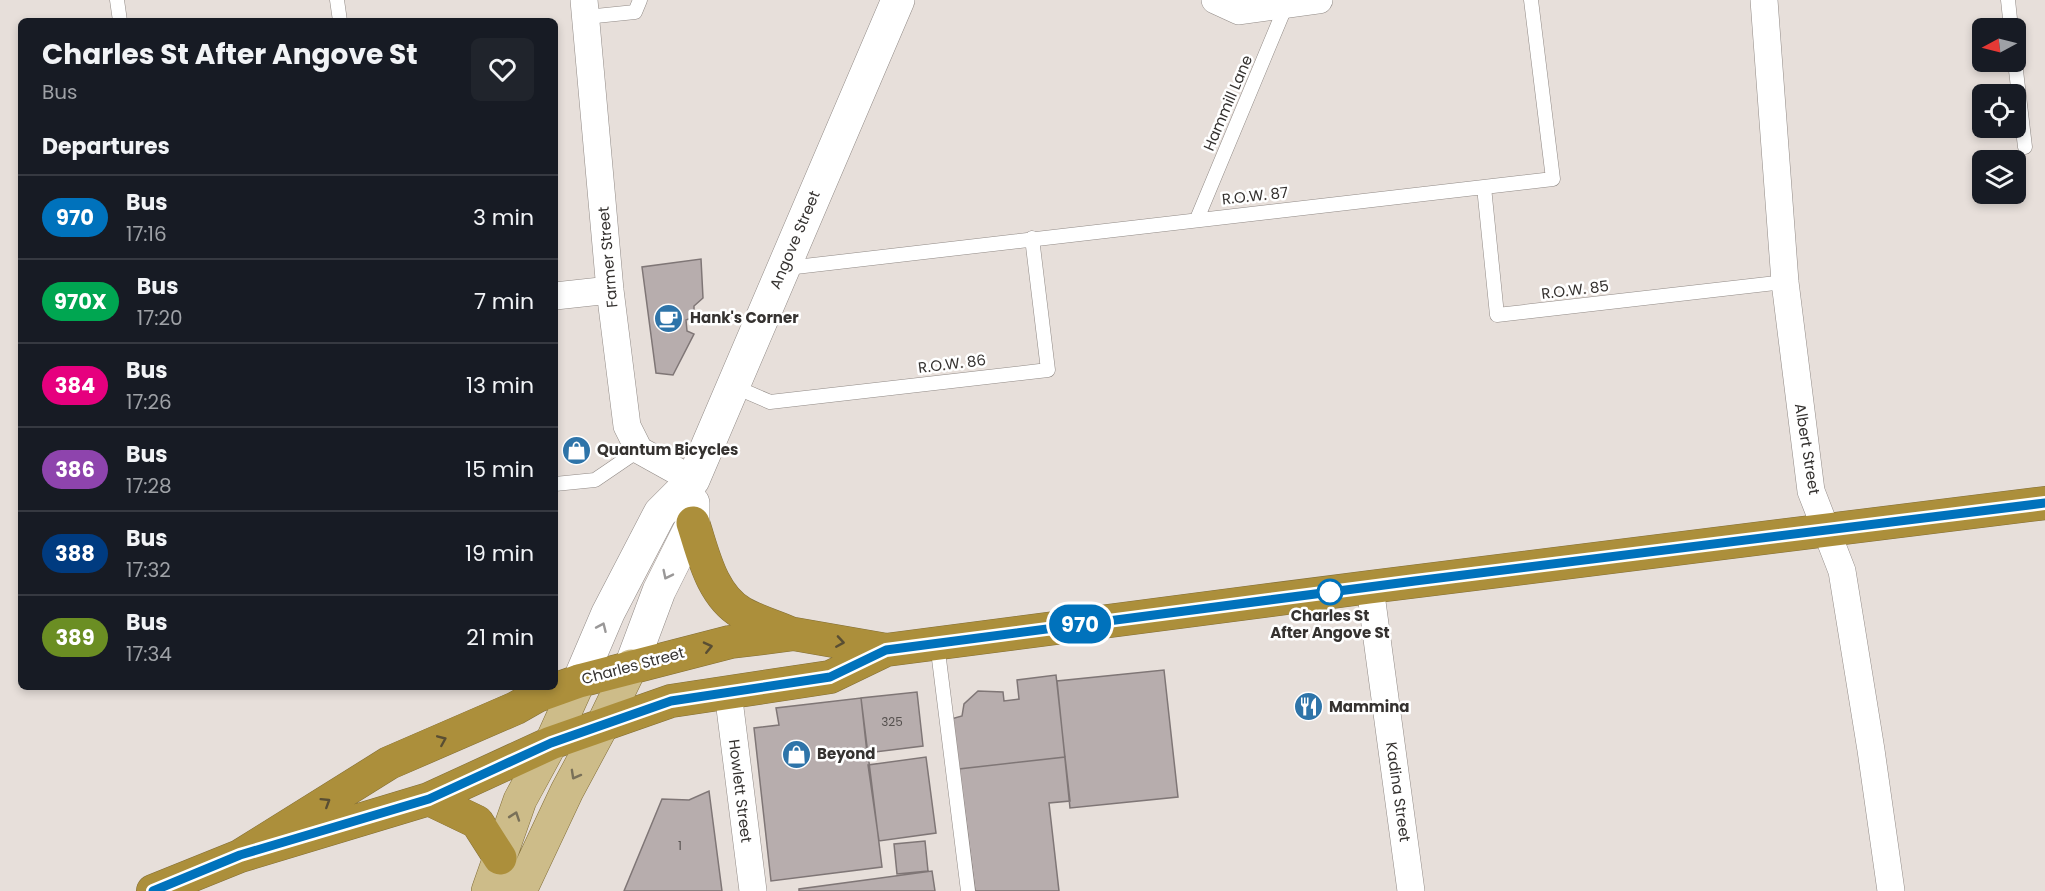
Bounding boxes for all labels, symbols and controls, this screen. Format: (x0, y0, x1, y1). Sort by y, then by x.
north arrow (1972, 18, 2026, 72)
map controls (1972, 18, 2026, 204)
text: Charles St After Angove St (42, 35, 418, 74)
button: heart (471, 38, 534, 101)
street label: Hammill Lane (1198, 52, 1257, 154)
text: Bus (42, 78, 78, 106)
button: locate (1972, 84, 2026, 138)
text: Departures (42, 131, 170, 162)
button: layers (1972, 150, 2026, 204)
street label: R.O.W. 87 (1221, 182, 1289, 209)
text: Bus (126, 187, 168, 218)
street label: Angove Street (764, 187, 825, 292)
text: 3 min (473, 202, 534, 233)
text: 970 (56, 203, 94, 232)
street label: Farmer Street (593, 206, 622, 309)
text: 17:16 (126, 220, 167, 248)
text: Bus (137, 271, 178, 302)
street label: R.O.W. 85 (1540, 275, 1610, 304)
text: 7 min (474, 286, 534, 317)
text: 970X (54, 287, 107, 316)
cafe icon: Hank's Corner (653, 302, 685, 334)
text: 17:20 (137, 304, 183, 332)
place label: Hank's Corner (690, 307, 799, 328)
street label: R.O.W. 86 (917, 349, 987, 378)
text: Bus (126, 355, 168, 386)
text: 13 min (466, 370, 534, 401)
text: 384 (55, 371, 95, 400)
text: 17:26 (126, 388, 172, 416)
street label: Albert Street (1790, 402, 1825, 496)
shop icon: Quantum Bicycles (560, 434, 592, 466)
text: Bus (126, 439, 168, 470)
place label: Quantum Bicycles (597, 439, 738, 460)
text: 15 min (465, 454, 534, 485)
text: 386 (55, 455, 95, 484)
text: 17:28 (126, 472, 172, 500)
text: Bus (126, 523, 168, 554)
text: 19 min (465, 538, 534, 569)
text: 388 (55, 539, 95, 568)
text: 17:32 (126, 556, 171, 584)
one-way arrow (663, 568, 674, 579)
marker: Charles St After Angove St (1317, 579, 1343, 605)
line badge: 970 (1046, 604, 1114, 644)
place label: Charles St After Angove St (1270, 605, 1390, 643)
text: Bus (126, 607, 168, 638)
text: 970 (1061, 610, 1099, 639)
text: 21 min (466, 622, 534, 653)
one-way arrow (595, 622, 607, 633)
text: 389 (55, 623, 95, 652)
one-way arrow (835, 635, 845, 648)
text: 17:34 (126, 640, 172, 668)
one-way arrow (703, 641, 713, 654)
street label: Charles Street (579, 642, 687, 689)
restaurant icon: Mammina (1292, 691, 1324, 723)
place label: Mammina (1329, 696, 1409, 717)
house number: 325 (881, 713, 903, 730)
one-way arrow (436, 735, 447, 747)
street label: Howlett Street (724, 738, 757, 844)
shop icon: Beyond (780, 738, 812, 770)
street label: Kadina Street (1381, 741, 1416, 843)
place label: Beyond (817, 743, 875, 764)
one-way arrow (571, 769, 582, 779)
one-way arrow (319, 799, 330, 810)
one-way arrow (508, 811, 520, 822)
house number: 1 (678, 837, 682, 854)

